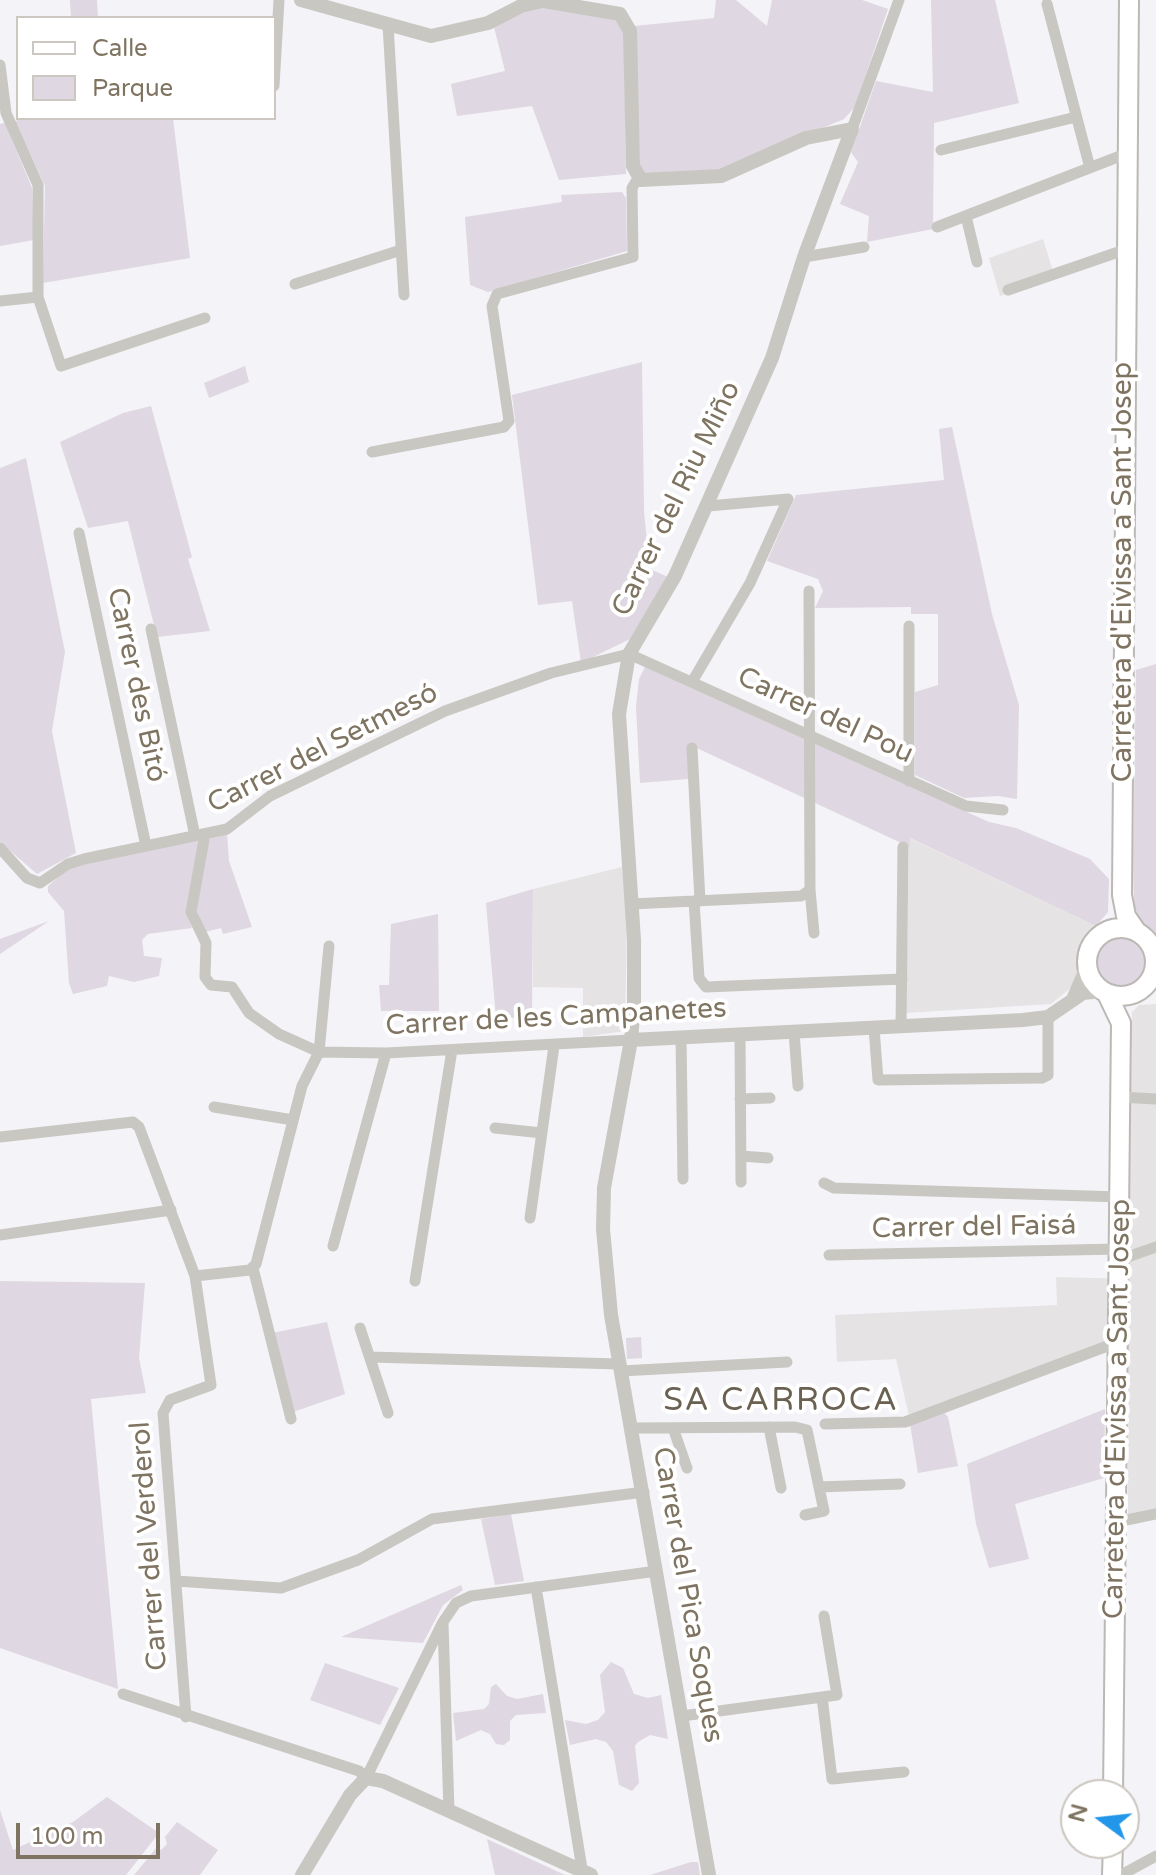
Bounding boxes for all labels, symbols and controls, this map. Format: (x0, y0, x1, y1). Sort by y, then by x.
legend (16, 16, 276, 120)
text: Calle (92, 34, 148, 63)
text: Parque (92, 74, 173, 103)
street label: Carretera d'Eivissa a Sant Josep (1107, 362, 1141, 782)
street label: Carrer del Riu Miño (606, 376, 748, 622)
street label: Carrer des Bitó (99, 585, 173, 785)
street label: Carrer del Pou (732, 661, 918, 771)
street label: Carrer del Setmesó (202, 676, 444, 822)
street label: Carrer de les Campanetes (385, 992, 727, 1044)
street label: Carretera d'Eivissa a Sant Josep (1098, 1199, 1138, 1619)
street label: Carrer del Faisá (871, 1209, 1077, 1247)
district label: SA CARROCA (663, 1383, 899, 1421)
street label: Carrer del Verderol (125, 1420, 175, 1672)
street label: Carrer del Pica Soques (644, 1445, 730, 1745)
north arrow (1060, 1779, 1140, 1859)
text: N (1064, 1801, 1094, 1825)
scale bar (20, 1807, 164, 1857)
text: 100 m (30, 1822, 104, 1851)

